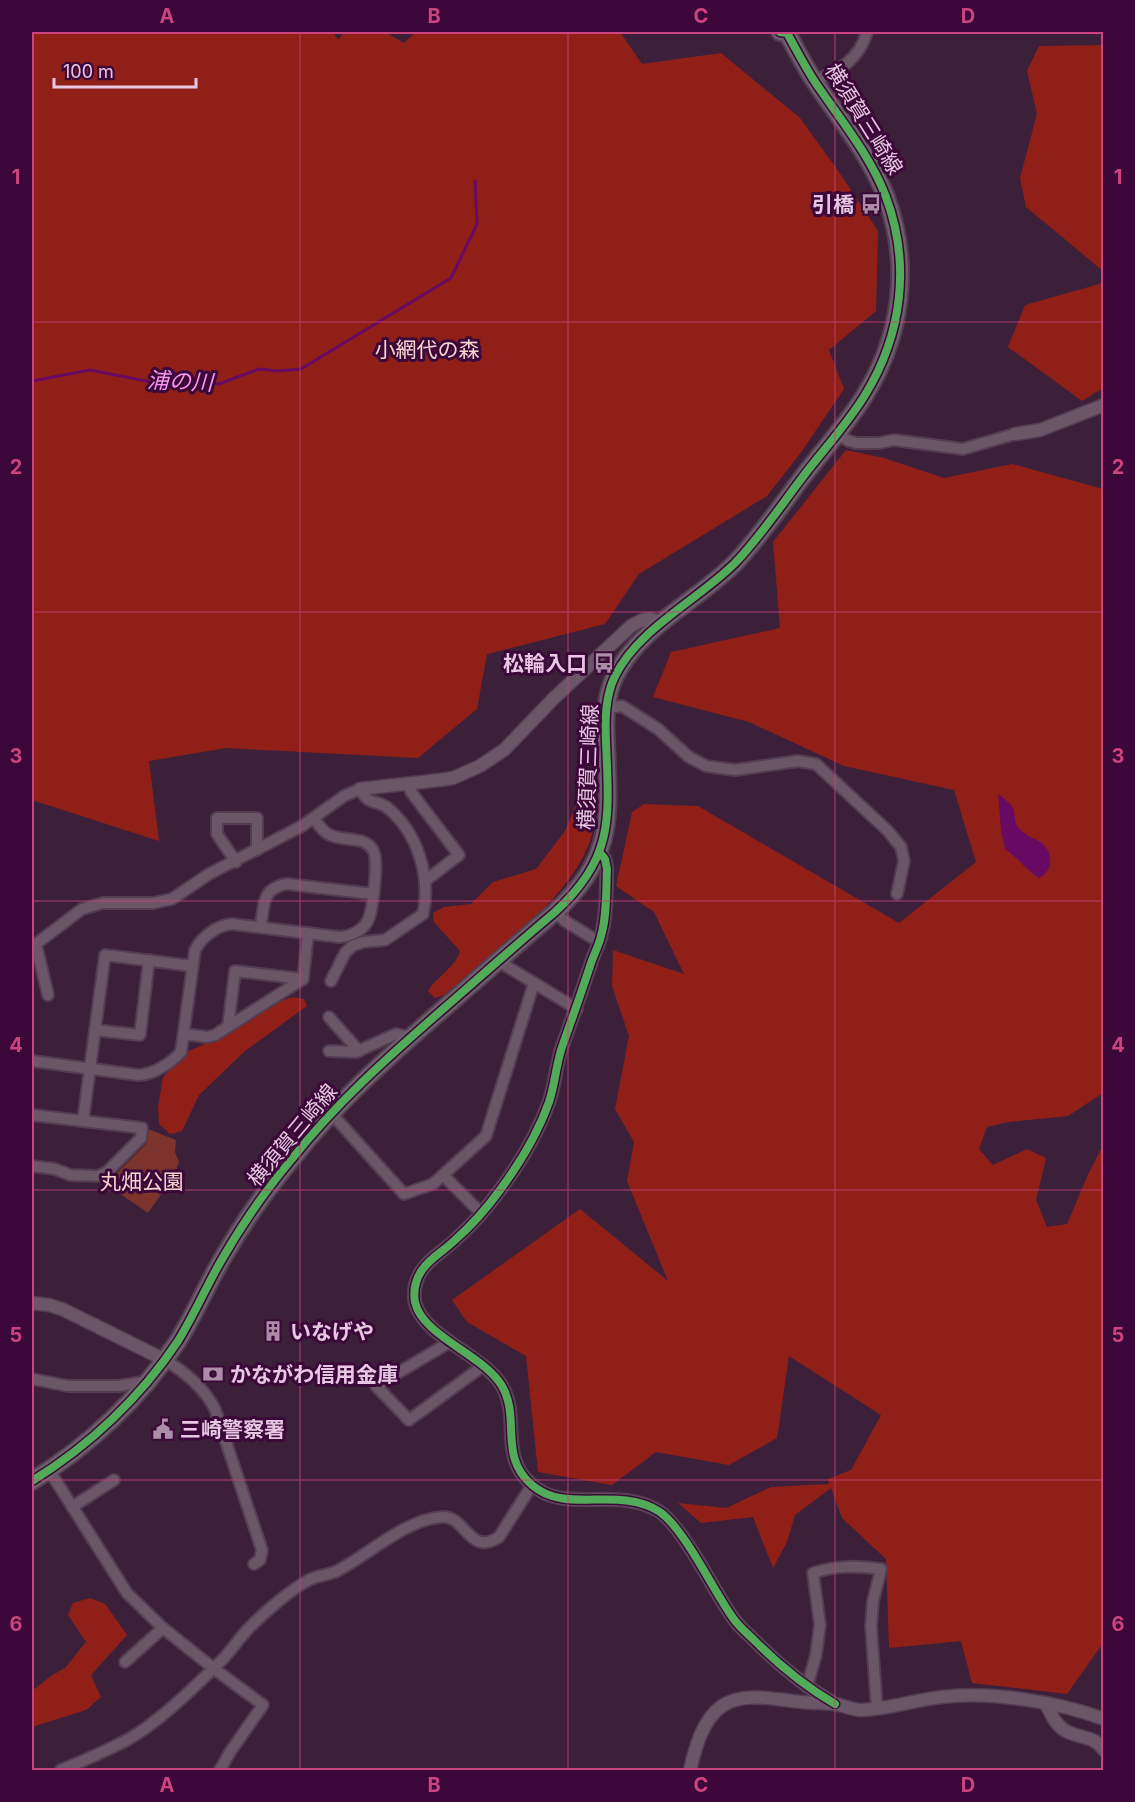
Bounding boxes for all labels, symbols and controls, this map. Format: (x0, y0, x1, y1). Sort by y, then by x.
text: A (160, 4, 175, 28)
text: B (427, 4, 441, 28)
text: C (694, 4, 708, 28)
text: D (961, 4, 975, 28)
scale bar (54, 51, 196, 89)
street label: 横須賀三崎線 (820, 59, 908, 179)
text: 100 m (63, 61, 114, 82)
text: 1 (12, 165, 20, 189)
text: 1 (1114, 165, 1122, 189)
place label: 引橋 (812, 192, 854, 217)
bus stop icon: 引橋 (859, 192, 883, 216)
park label: 小網代の森 (375, 337, 480, 362)
water label: 浦の川 (147, 367, 215, 395)
text: 2 (10, 455, 22, 479)
text: 2 (1112, 455, 1124, 479)
place label: 松輪入口 (503, 651, 587, 676)
bus stop icon: 松輪入口 (592, 651, 616, 675)
street label: 横須賀三崎線 (573, 704, 603, 830)
text: 3 (10, 744, 22, 768)
text: 3 (1112, 744, 1124, 768)
text: 4 (9, 1033, 23, 1057)
text: 4 (1111, 1033, 1125, 1057)
street label: 横須賀三崎線 (242, 1079, 342, 1191)
park label: 丸畑公園 (100, 1169, 184, 1194)
building icon: いなげや (261, 1319, 285, 1343)
place label: いなげや (290, 1319, 374, 1344)
text: 5 (10, 1323, 22, 1347)
text: 5 (1112, 1323, 1124, 1347)
bank icon: かながわ信用金庫 (201, 1362, 225, 1386)
place label: かながわ信用金庫 (230, 1362, 398, 1387)
public building icon: 三崎警察署 (151, 1417, 175, 1441)
place label: 三崎警察署 (180, 1417, 285, 1442)
text: 6 (10, 1612, 23, 1636)
text: 6 (1112, 1612, 1125, 1636)
text: A (160, 1773, 175, 1797)
text: B (427, 1773, 441, 1797)
text: C (694, 1773, 708, 1797)
text: D (961, 1773, 975, 1797)

